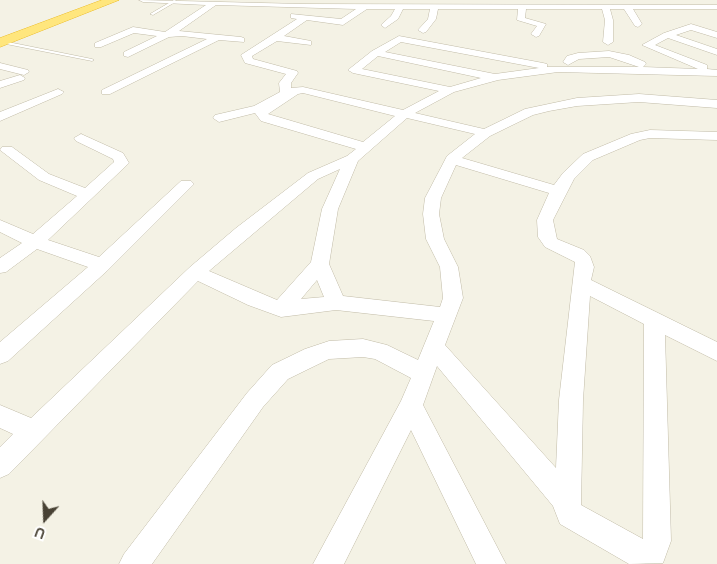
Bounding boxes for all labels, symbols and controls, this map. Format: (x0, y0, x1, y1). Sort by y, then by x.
north arrow (20, 494, 70, 544)
text: U (32, 523, 48, 543)

